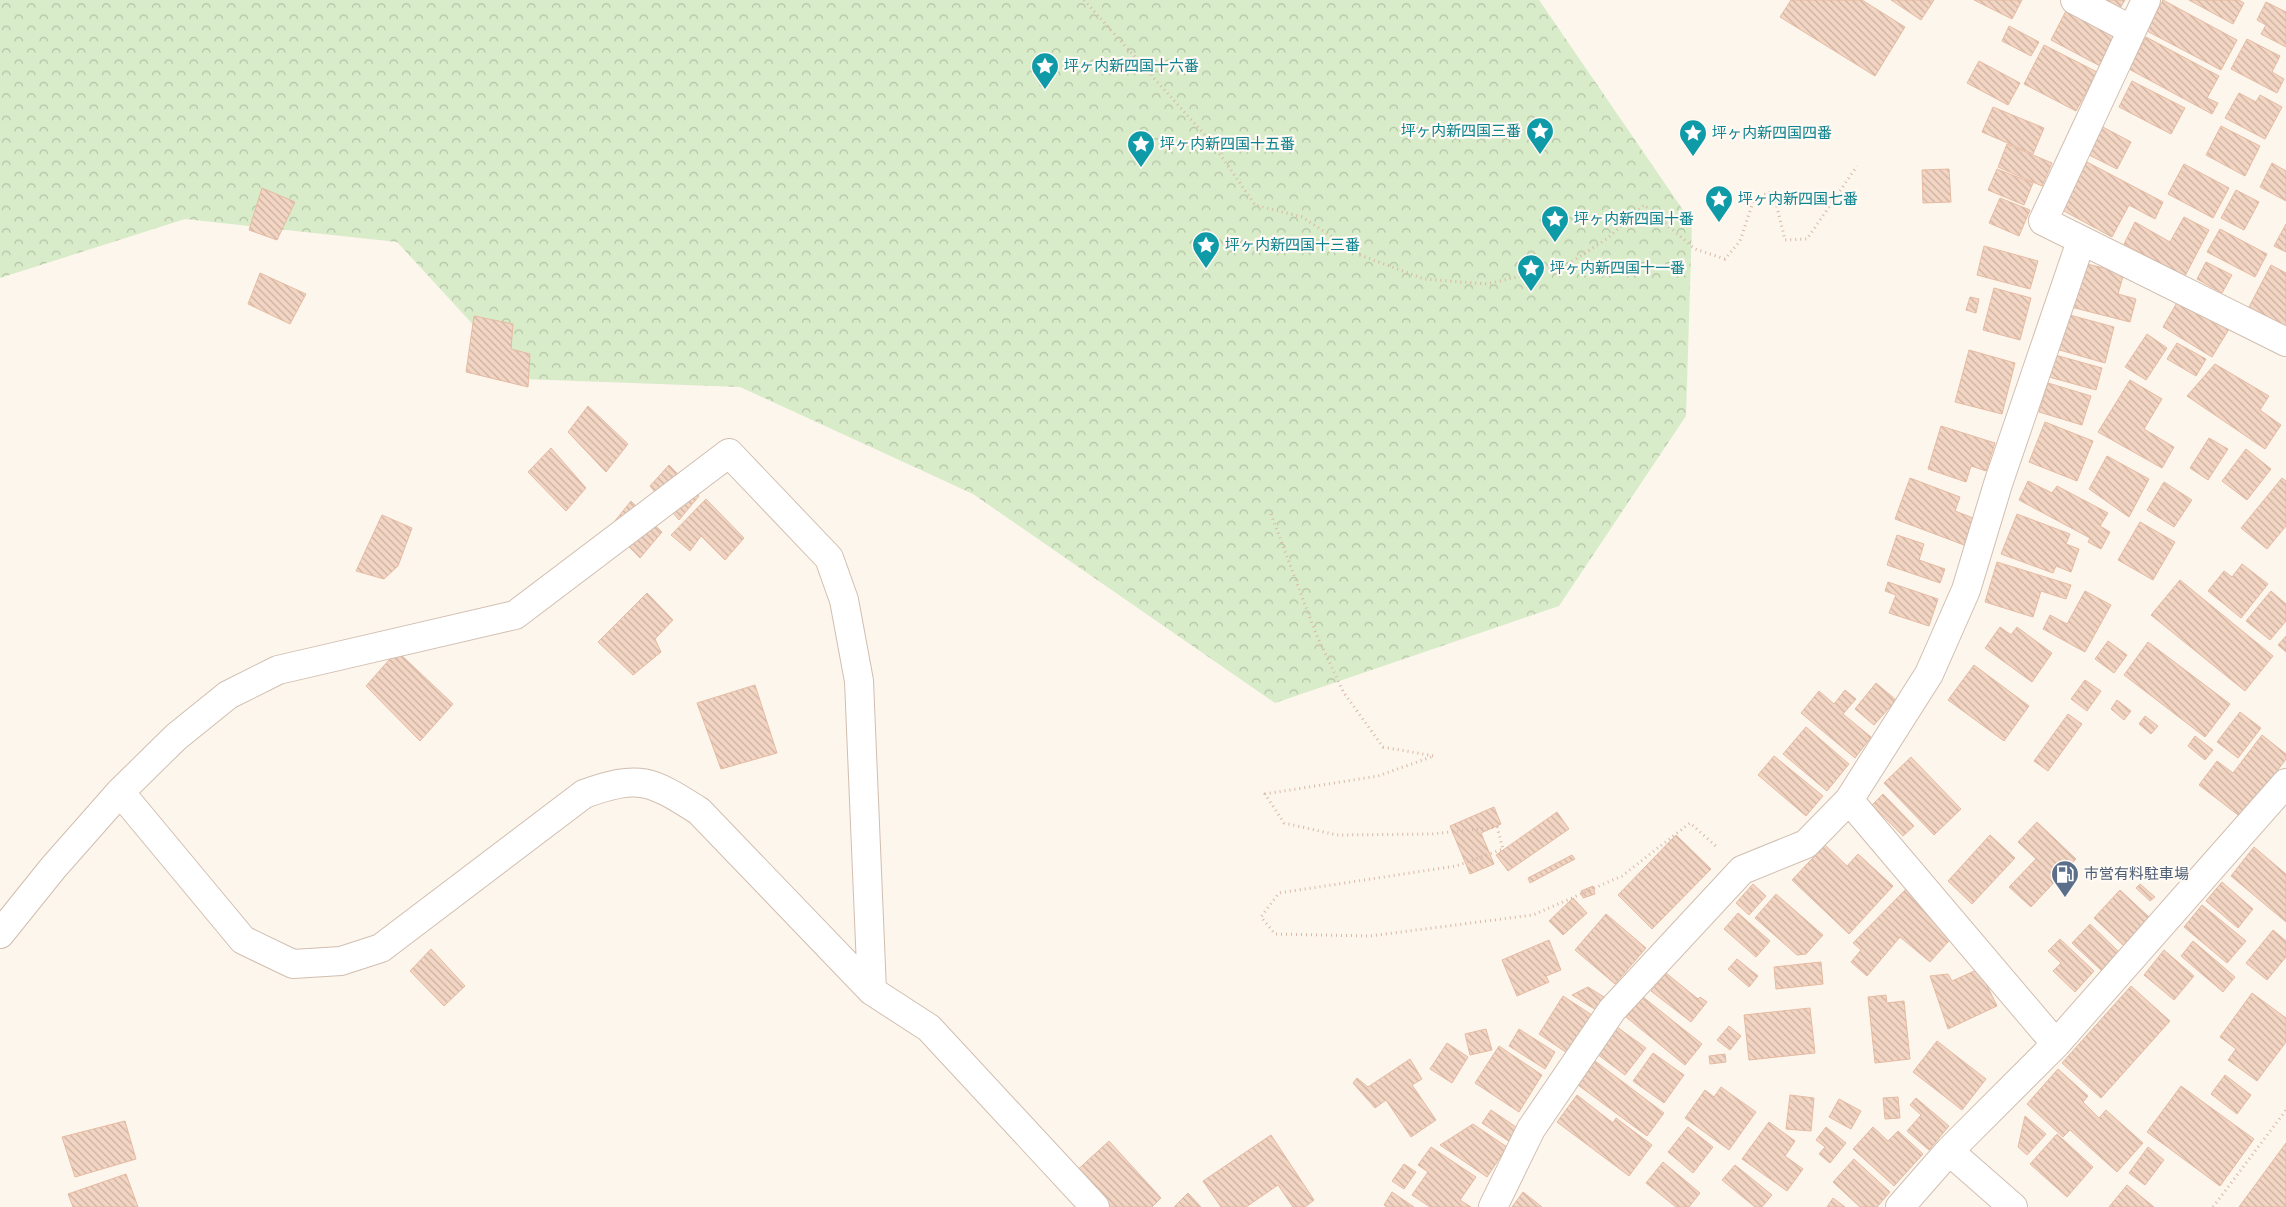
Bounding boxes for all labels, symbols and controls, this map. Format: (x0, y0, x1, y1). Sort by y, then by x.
place icon: 坪ヶ内新四国十六番 (1030, 51, 1060, 90)
place label: 坪ヶ内新四国十六番 (1064, 56, 1199, 76)
place icon: 坪ヶ内新四国三番 (1525, 116, 1555, 155)
place icon: 坪ヶ内新四国四番 (1678, 118, 1708, 157)
place label: 坪ヶ内新四国三番 (1401, 121, 1521, 141)
place label: 坪ヶ内新四国四番 (1712, 123, 1832, 143)
place icon: 坪ヶ内新四国十五番 (1126, 129, 1156, 168)
place label: 坪ヶ内新四国十五番 (1160, 134, 1295, 154)
place icon: 坪ヶ内新四国七番 (1704, 184, 1734, 223)
place label: 坪ヶ内新四国七番 (1738, 189, 1858, 209)
place icon: 坪ヶ内新四国十番 (1540, 204, 1570, 243)
place label: 坪ヶ内新四国十番 (1574, 209, 1694, 229)
place icon: 坪ヶ内新四国十三番 (1191, 230, 1221, 269)
place label: 坪ヶ内新四国十三番 (1225, 235, 1360, 255)
place icon: 坪ヶ内新四国十一番 (1516, 253, 1546, 292)
place label: 坪ヶ内新四国十一番 (1550, 258, 1685, 278)
fuel station icon: 市営有料駐車場 (2050, 859, 2080, 898)
place label: 市営有料駐車場 (2084, 864, 2189, 884)

